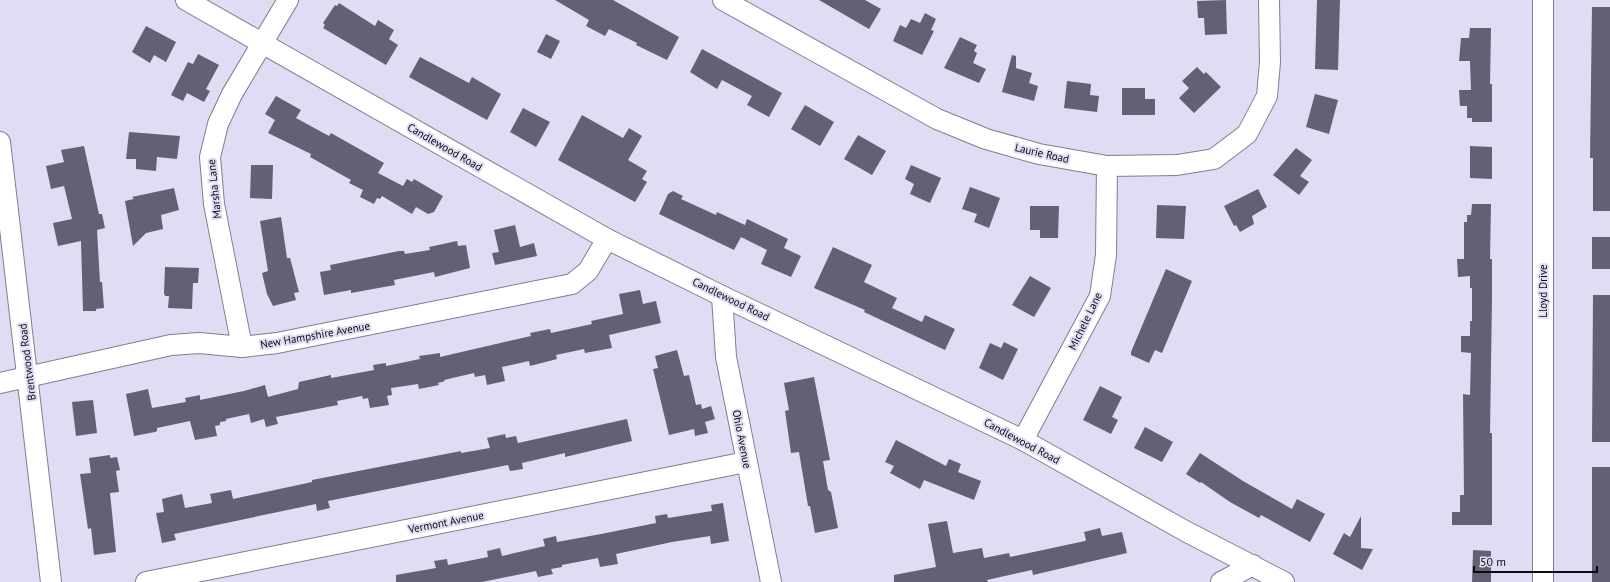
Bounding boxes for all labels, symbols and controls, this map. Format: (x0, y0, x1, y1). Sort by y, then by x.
street label: Candlewood Road (405, 120, 485, 174)
street label: Laurie Road (1013, 140, 1071, 166)
street label: Marsha Lane (204, 158, 224, 219)
street label: Lloyd Drive (1536, 264, 1550, 318)
street label: Candlewood Road (690, 274, 772, 324)
street label: Michele Lane (1065, 289, 1105, 352)
street label: New Hampshire Avenue (259, 318, 371, 352)
street label: Brentwood Road (15, 323, 39, 401)
street label: Ohio Avenue (729, 409, 755, 470)
street label: Candlewood Road (982, 415, 1062, 467)
street label: Vermont Avenue (406, 508, 485, 536)
scale bar (1474, 548, 1597, 574)
text: 50 m (1480, 554, 1506, 569)

